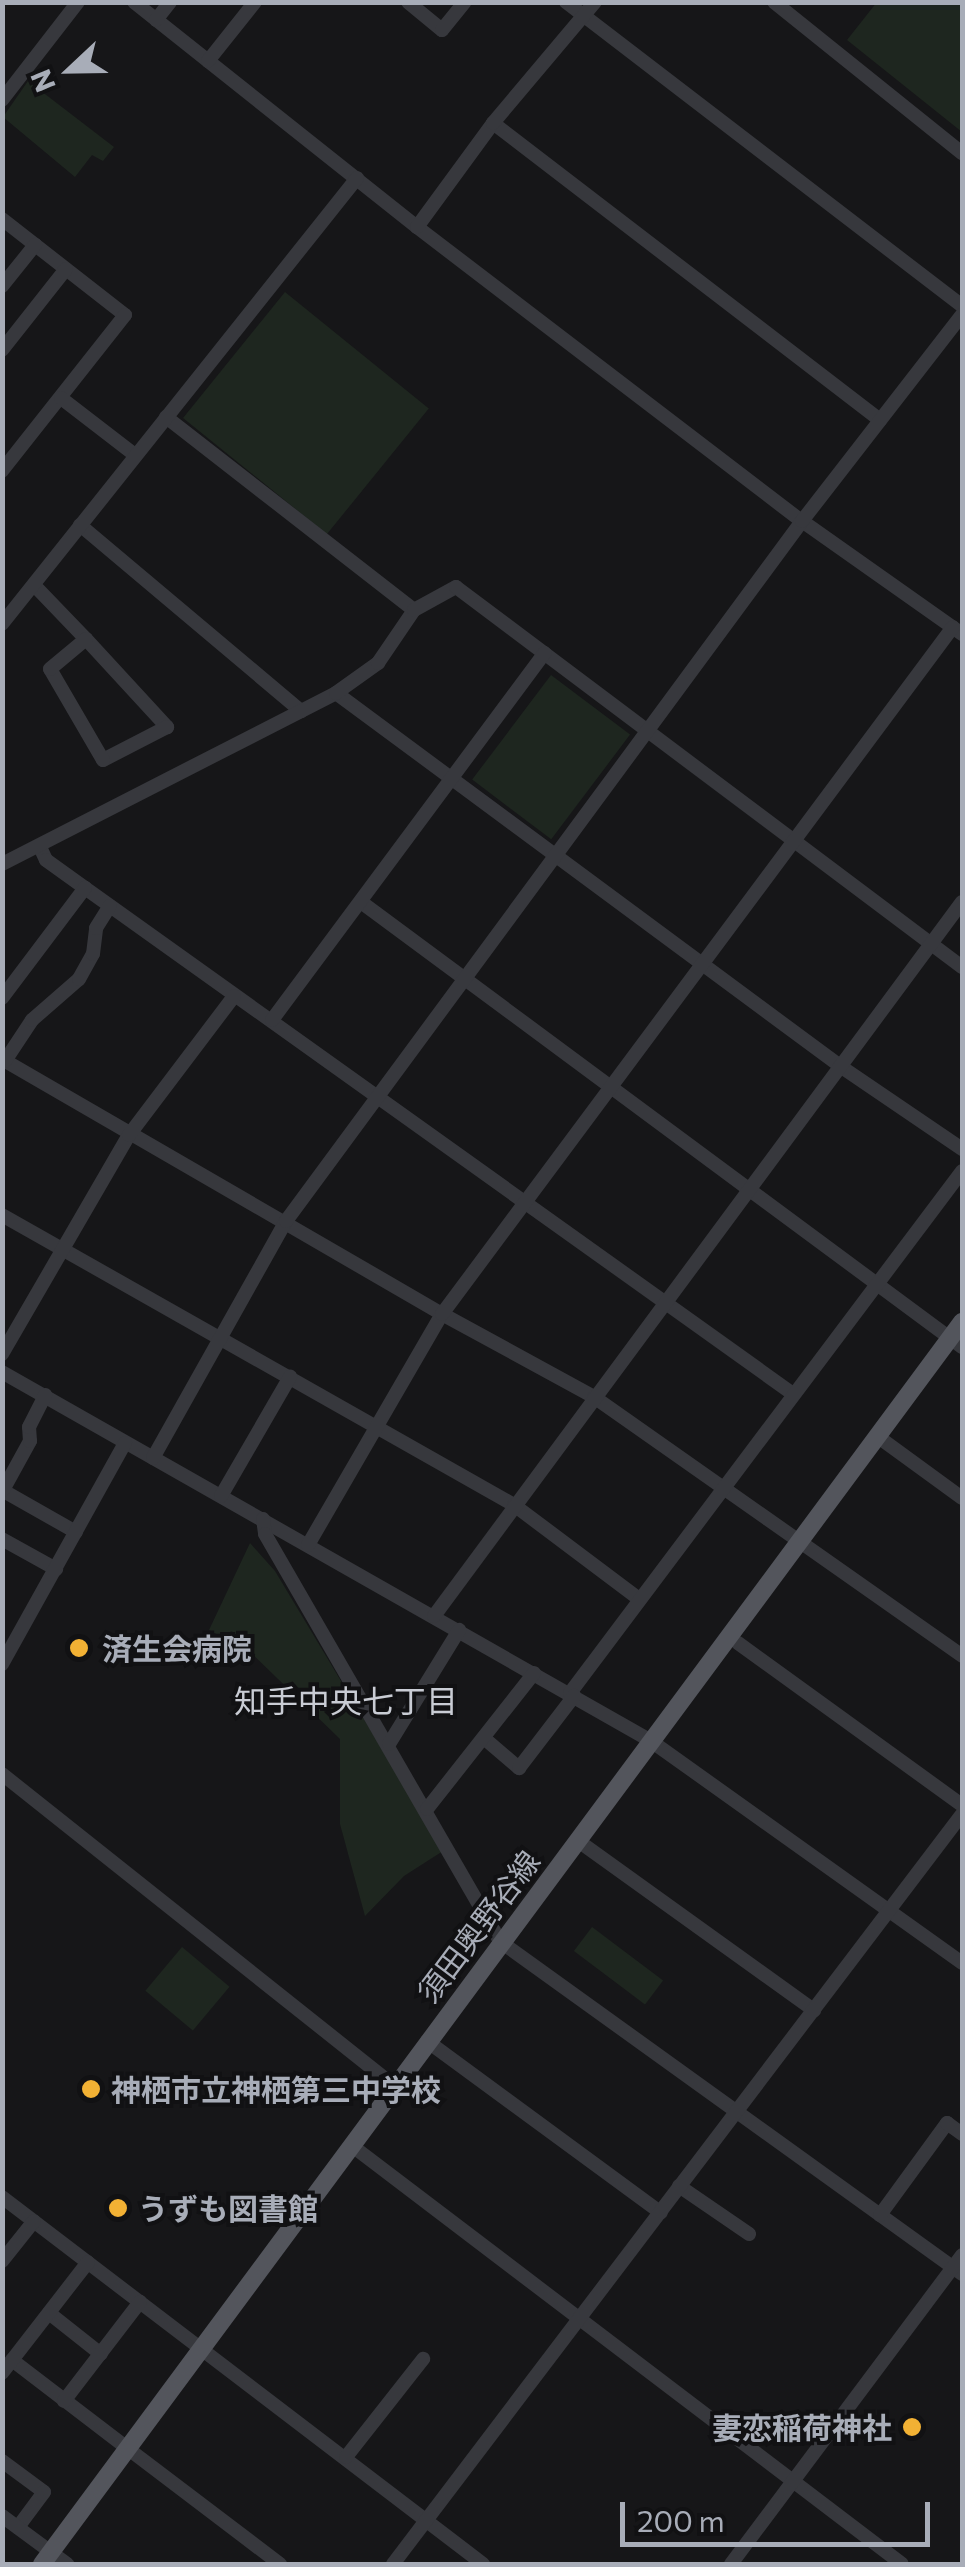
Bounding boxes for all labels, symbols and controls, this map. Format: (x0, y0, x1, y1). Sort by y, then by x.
north arrow (20, 20, 120, 120)
text: N (22, 65, 62, 97)
place label: 済生会病院 (102, 1630, 252, 1666)
marker: 済生会病院 (66, 1635, 92, 1661)
district label: 知手中央七丁目 (234, 1681, 458, 1719)
street label: 須田奥野谷線 (409, 1843, 547, 2009)
place label: 神栖市立神栖第三中学校 (111, 2071, 441, 2107)
marker: 神栖市立神栖第三中学校 (80, 2078, 102, 2100)
place label: うずも図書館 (138, 2190, 318, 2226)
marker: うずも図書館 (107, 2197, 129, 2219)
place label: 妻恋稲荷神社 (712, 2409, 892, 2445)
marker: 妻恋稲荷神社 (901, 2416, 923, 2438)
scale bar (625, 2482, 935, 2544)
text: 200 m (637, 2501, 725, 2538)

